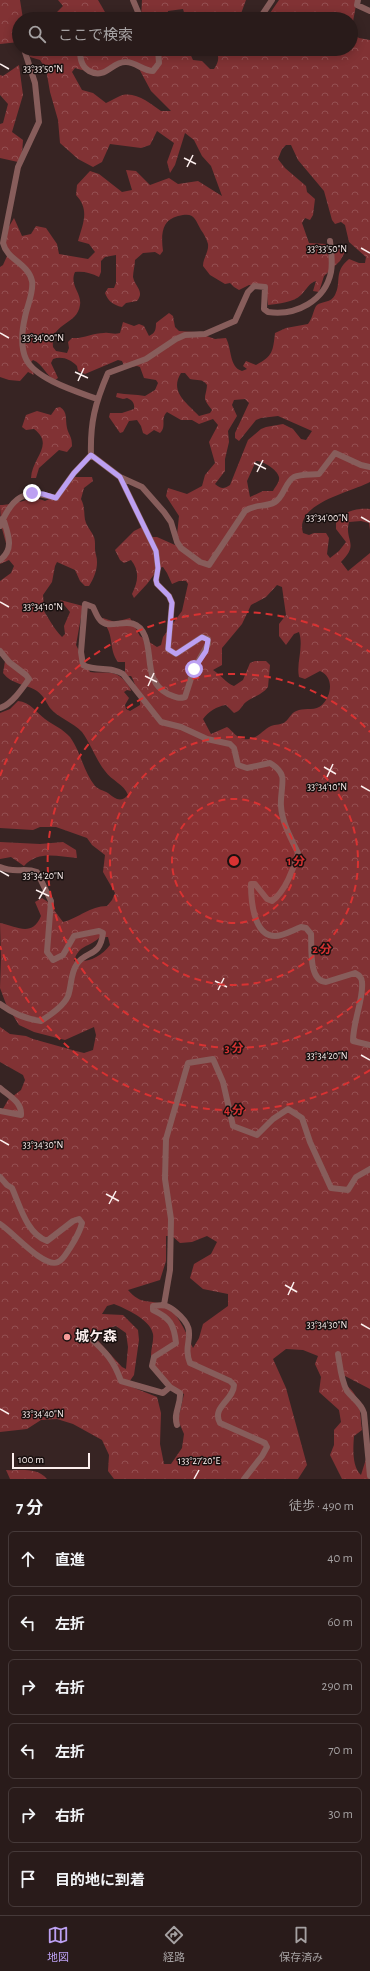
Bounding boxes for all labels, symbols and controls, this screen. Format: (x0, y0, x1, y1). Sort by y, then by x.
search box (12, 12, 358, 56)
icon: search (26, 23, 48, 45)
text: ここで検索 (58, 28, 133, 43)
text: 33°33'50"N (23, 64, 63, 74)
text: 33°33'50"N (307, 244, 347, 254)
text: 33°34'00"N (22, 333, 64, 343)
route end (23, 484, 41, 502)
text: 33°34'00"N (306, 513, 348, 523)
text: 33°34'10"N (23, 602, 63, 612)
route start (185, 660, 203, 678)
text: 33°34'10"N (307, 782, 347, 792)
centre of rings (227, 854, 241, 868)
text: 1 分 (287, 855, 305, 867)
text: 33°34'20"N (22, 871, 64, 881)
text: 2 分 (312, 943, 332, 955)
text: 3 分 (225, 1042, 243, 1054)
text: 33°34'20"N (306, 1051, 348, 1061)
text: 4 分 (224, 1104, 244, 1116)
text: 33°34'30"N (23, 1140, 63, 1150)
text: 33°34'30"N (307, 1320, 347, 1330)
place label: 城ケ森 (75, 1328, 117, 1344)
marker: 城ケ森 (62, 1332, 72, 1342)
text: 33°34'40"N (22, 1409, 64, 1419)
scale bar (12, 1451, 90, 1470)
text: 100 m (18, 1454, 44, 1465)
text: 133°27'20"E (178, 1456, 220, 1466)
text: 7 分 (16, 1499, 43, 1516)
text: 徒歩 · 490 m (289, 1500, 354, 1513)
icon: ahead (17, 1548, 39, 1570)
text: 40 m (327, 1552, 353, 1565)
text: 直進 (55, 1553, 85, 1568)
icon: left (17, 1612, 39, 1634)
text: 60 m (327, 1616, 353, 1629)
text: 左折 (55, 1617, 85, 1632)
icon: right (17, 1676, 39, 1698)
text: 290 m (322, 1680, 353, 1693)
text: 右折 (55, 1681, 85, 1696)
icon: left (17, 1740, 39, 1762)
text: 70 m (328, 1744, 353, 1757)
text: 左折 (55, 1745, 85, 1760)
icon: right (17, 1804, 39, 1826)
text: 30 m (328, 1808, 353, 1821)
text: 右折 (55, 1809, 85, 1824)
icon: arrive (17, 1868, 39, 1890)
text: 目的地に到着 (55, 1873, 145, 1888)
tab: 地図 (47, 1924, 69, 1964)
tab: 経路 (163, 1924, 185, 1964)
tab: 保存済み (279, 1924, 323, 1964)

